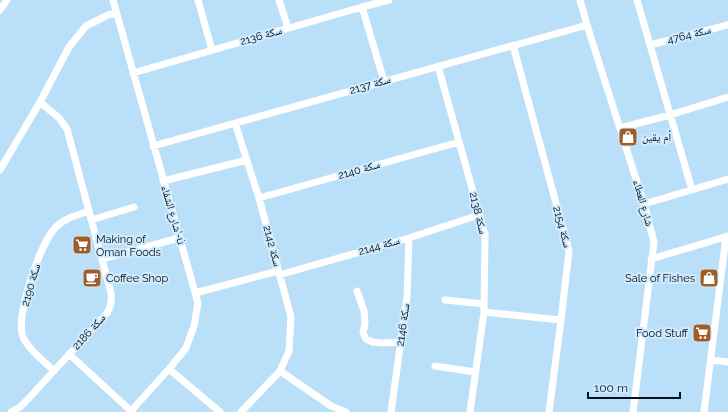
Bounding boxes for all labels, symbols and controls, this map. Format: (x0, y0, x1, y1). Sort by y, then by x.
street label: سكة 4764 (666, 23, 712, 47)
street label: سكة 2136 (239, 24, 283, 48)
street label: سكة 2137 (348, 73, 392, 97)
shop icon: أم يقين (617, 126, 639, 148)
place label: أم يقين (642, 130, 671, 144)
street label: سكة 2140 (336, 158, 382, 182)
street label: شارع العطاء (630, 178, 656, 228)
street label: شارع الشفاء'-ú (158, 184, 188, 246)
street label: سكة 2138 (467, 191, 489, 235)
street label: سكة 2154 (550, 205, 574, 249)
street label: سكة 2142 (260, 224, 284, 268)
place label: Making of Oman Foods (96, 233, 161, 259)
supermarket icon: Making of Oman Foods (71, 234, 93, 256)
street label: سكة 2144 (357, 234, 401, 258)
street label: سكة 2190 (19, 262, 43, 308)
cafe icon: Coffee Shop (81, 267, 103, 289)
shop icon: Sale of Fishes (698, 267, 720, 289)
place label: Coffee Shop (106, 272, 169, 285)
place label: Sale of Fishes (625, 272, 695, 285)
street label: سكة 2146 (394, 303, 412, 347)
street label: سكة 2186 (70, 311, 108, 353)
supermarket icon: Food Stuff (691, 322, 713, 344)
place label: Food Stuff (636, 327, 689, 340)
scale bar (588, 374, 680, 400)
text: 100 m (594, 381, 628, 395)

